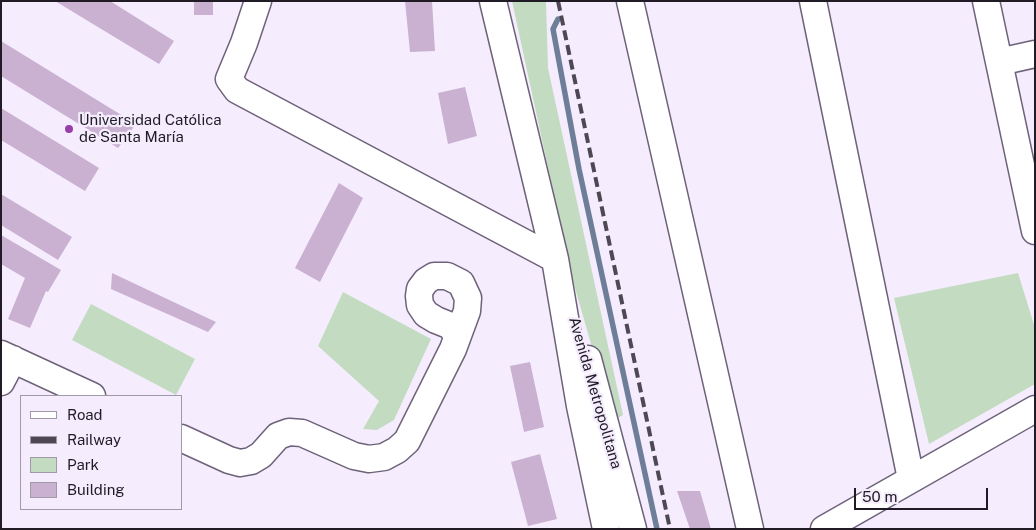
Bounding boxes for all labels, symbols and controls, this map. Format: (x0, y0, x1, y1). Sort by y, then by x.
place label: Universidad Católica de Santa María (79, 111, 222, 146)
marker: Universidad Católica de Santa María (63, 123, 75, 135)
street label: Avenida Metropolitana (565, 315, 625, 471)
legend (20, 395, 182, 510)
text: Road (67, 406, 103, 423)
text: Railway (67, 431, 121, 448)
text: Park (67, 456, 99, 473)
scale bar (856, 478, 990, 510)
text: Building (67, 481, 125, 498)
text: 50 m (862, 488, 897, 505)

